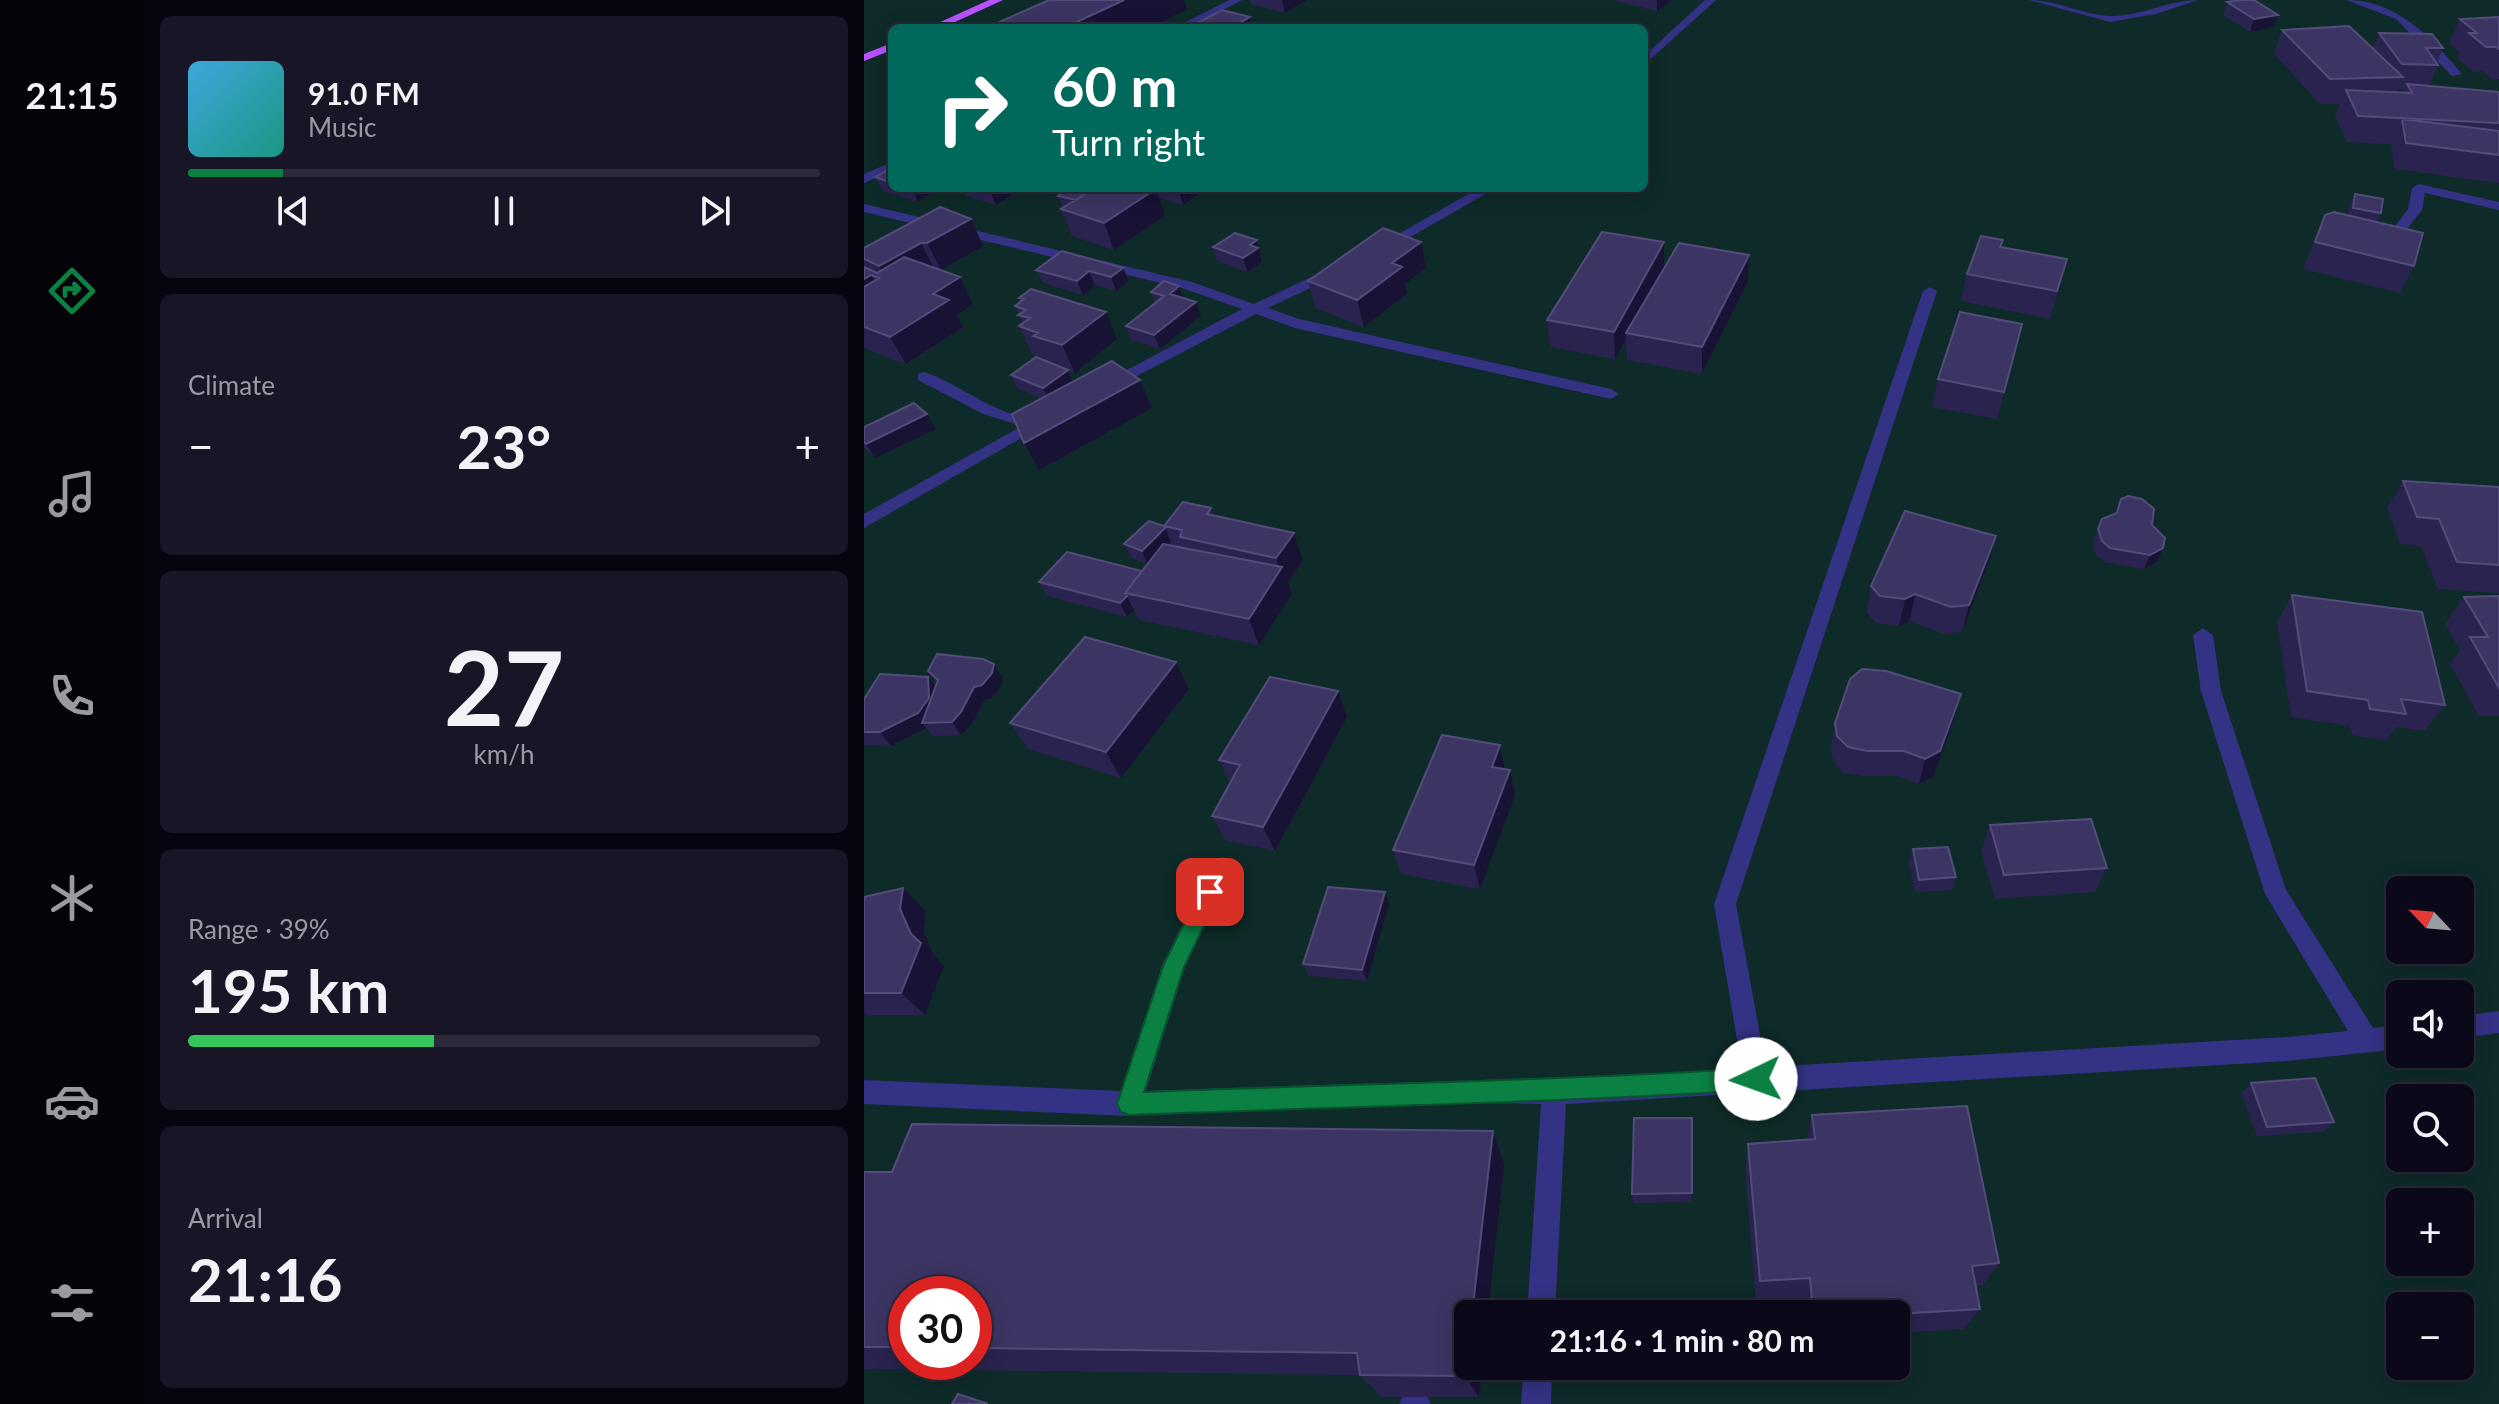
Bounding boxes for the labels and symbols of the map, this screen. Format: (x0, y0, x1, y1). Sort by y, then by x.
pin (1176, 858, 1244, 926)
north arrow (2386, 876, 2474, 964)
position arrow (1714, 1037, 1798, 1121)
speed limit sign: 30 (888, 1276, 992, 1380)

